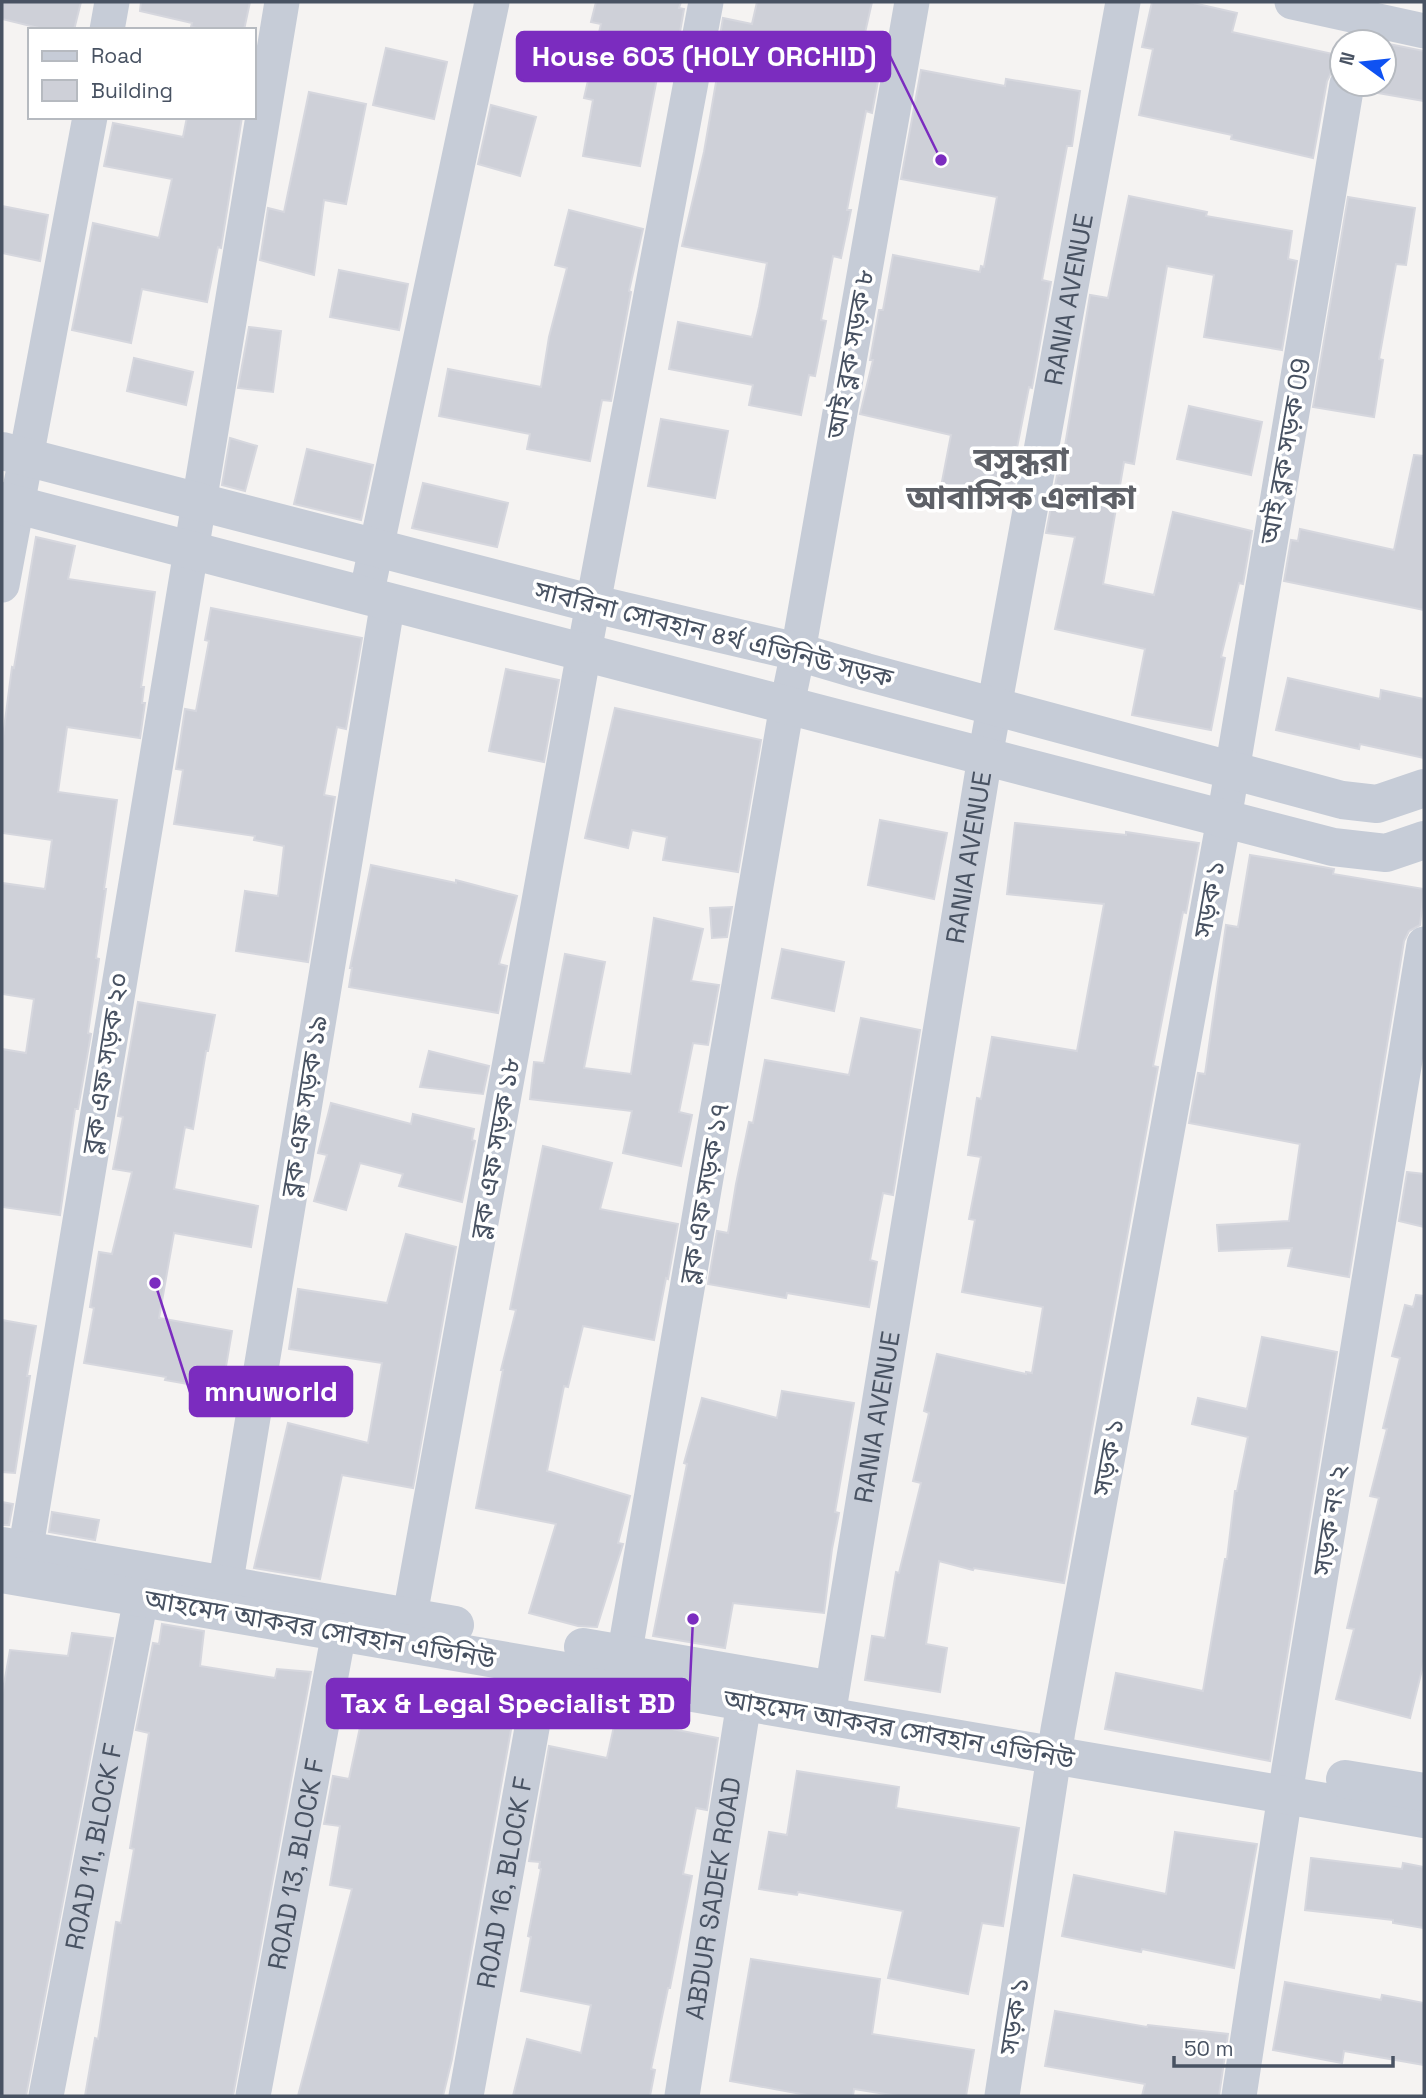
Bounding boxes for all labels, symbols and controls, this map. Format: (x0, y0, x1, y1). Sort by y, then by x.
legend (28, 28, 256, 119)
north arrow (1328, 28, 1398, 98)
callout: House 603 (HOLY ORCHID) (517, 32, 890, 81)
text: House 603 (HOLY ORCHID) (532, 38, 876, 74)
text: Road (91, 42, 143, 69)
text: N (1333, 49, 1361, 68)
text: Building (91, 77, 173, 104)
street label: RANIA AVENUE (1036, 211, 1101, 388)
street label: আই ব্লক সড়ক ৮ (818, 267, 882, 442)
street label: আই ব্লক সড়ক 09 (1252, 355, 1318, 548)
district label: বসুন্ধরা আবাসিক এলাকা (905, 439, 1136, 519)
street label: সাবরিনা সোবহান ৪র্থ এভিনিউ সড়ক (530, 573, 898, 695)
street label: RANIA AVENUE (938, 769, 999, 946)
street label: সড়ক ১ (1185, 858, 1232, 941)
street label: ব্লক এফ সড়ক ২০ (74, 970, 136, 1157)
street label: ব্লক এফ সড়ক ১৯ (273, 1013, 335, 1200)
street label: ব্লক এফ সড়ক ১৮ (462, 1055, 528, 1242)
street label: ব্লক এফ সড়ক ১৭ (671, 1100, 737, 1287)
street label: RANIA AVENUE (846, 1328, 908, 1505)
callout: mnuworld (190, 1367, 352, 1416)
text: mnuworld (204, 1373, 338, 1409)
street label: সড়ক ১ (1084, 1416, 1131, 1499)
street label: সড়ক নং ২ (1304, 1462, 1356, 1579)
street label: আহমেদ আকবর সোবহান এভিনিউ (141, 1581, 498, 1677)
callout: Tax & Legal Specialist BD (327, 1679, 689, 1728)
street label: আহমেদ আকবর সোবহান এভিনিউ (720, 1681, 1077, 1777)
text: Tax & Legal Specialist BD (341, 1685, 675, 1721)
street label: ROAD 11, BLOCK F (57, 1740, 130, 1953)
street label: ROAD 13, BLOCK F (260, 1755, 332, 1972)
street label: ROAD 16, BLOCK F (469, 1774, 540, 1991)
street label: ABDUR SADEK ROAD (677, 1775, 749, 2022)
street label: সড়ক ১ (991, 1975, 1037, 2058)
scale bar (1174, 2024, 1393, 2068)
text: 50 m (1184, 2035, 1234, 2062)

